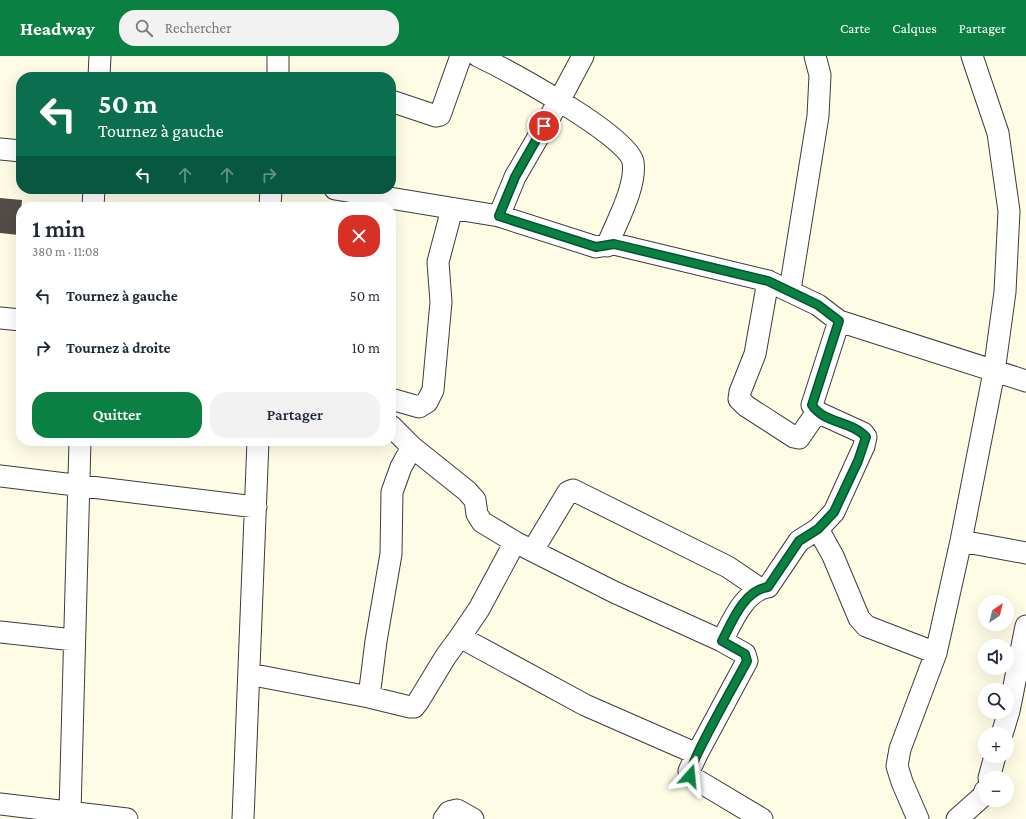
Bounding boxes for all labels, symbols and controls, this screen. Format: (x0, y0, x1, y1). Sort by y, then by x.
search box (119, 10, 399, 46)
icon: search (133, 17, 155, 39)
text: Headway (20, 18, 95, 39)
text: Rechercher (165, 20, 231, 36)
text: Carte (840, 20, 870, 36)
text: Calques (892, 20, 937, 36)
text: Partager (959, 20, 1006, 36)
icon: left (32, 88, 84, 140)
text: 50 m (98, 88, 158, 119)
pin (527, 109, 561, 143)
icon: arrive (533, 115, 555, 137)
text: Tournez à gauche (98, 121, 224, 141)
icon: left (132, 164, 154, 186)
icon: ahead (174, 164, 196, 186)
icon: ahead (216, 164, 238, 186)
icon: right (258, 164, 280, 186)
text: 1 min (32, 215, 85, 242)
button: close (338, 215, 380, 257)
text: 380 m · 11:08 (32, 244, 99, 259)
icon: left (32, 285, 54, 307)
text: Tournez à gauche (66, 288, 178, 304)
text: 50 m (350, 288, 380, 304)
icon: right (32, 337, 54, 359)
text: Tournez à droite (66, 340, 170, 356)
text: 10 m (352, 340, 380, 356)
button: Quitter (32, 392, 202, 438)
button: Partager (210, 392, 380, 438)
north arrow (978, 595, 1014, 631)
map controls (978, 595, 1014, 807)
button: sound (978, 639, 1014, 675)
button: search (978, 683, 1014, 719)
button: + (978, 727, 1014, 763)
position arrow (669, 755, 711, 797)
button: − (978, 771, 1014, 807)

